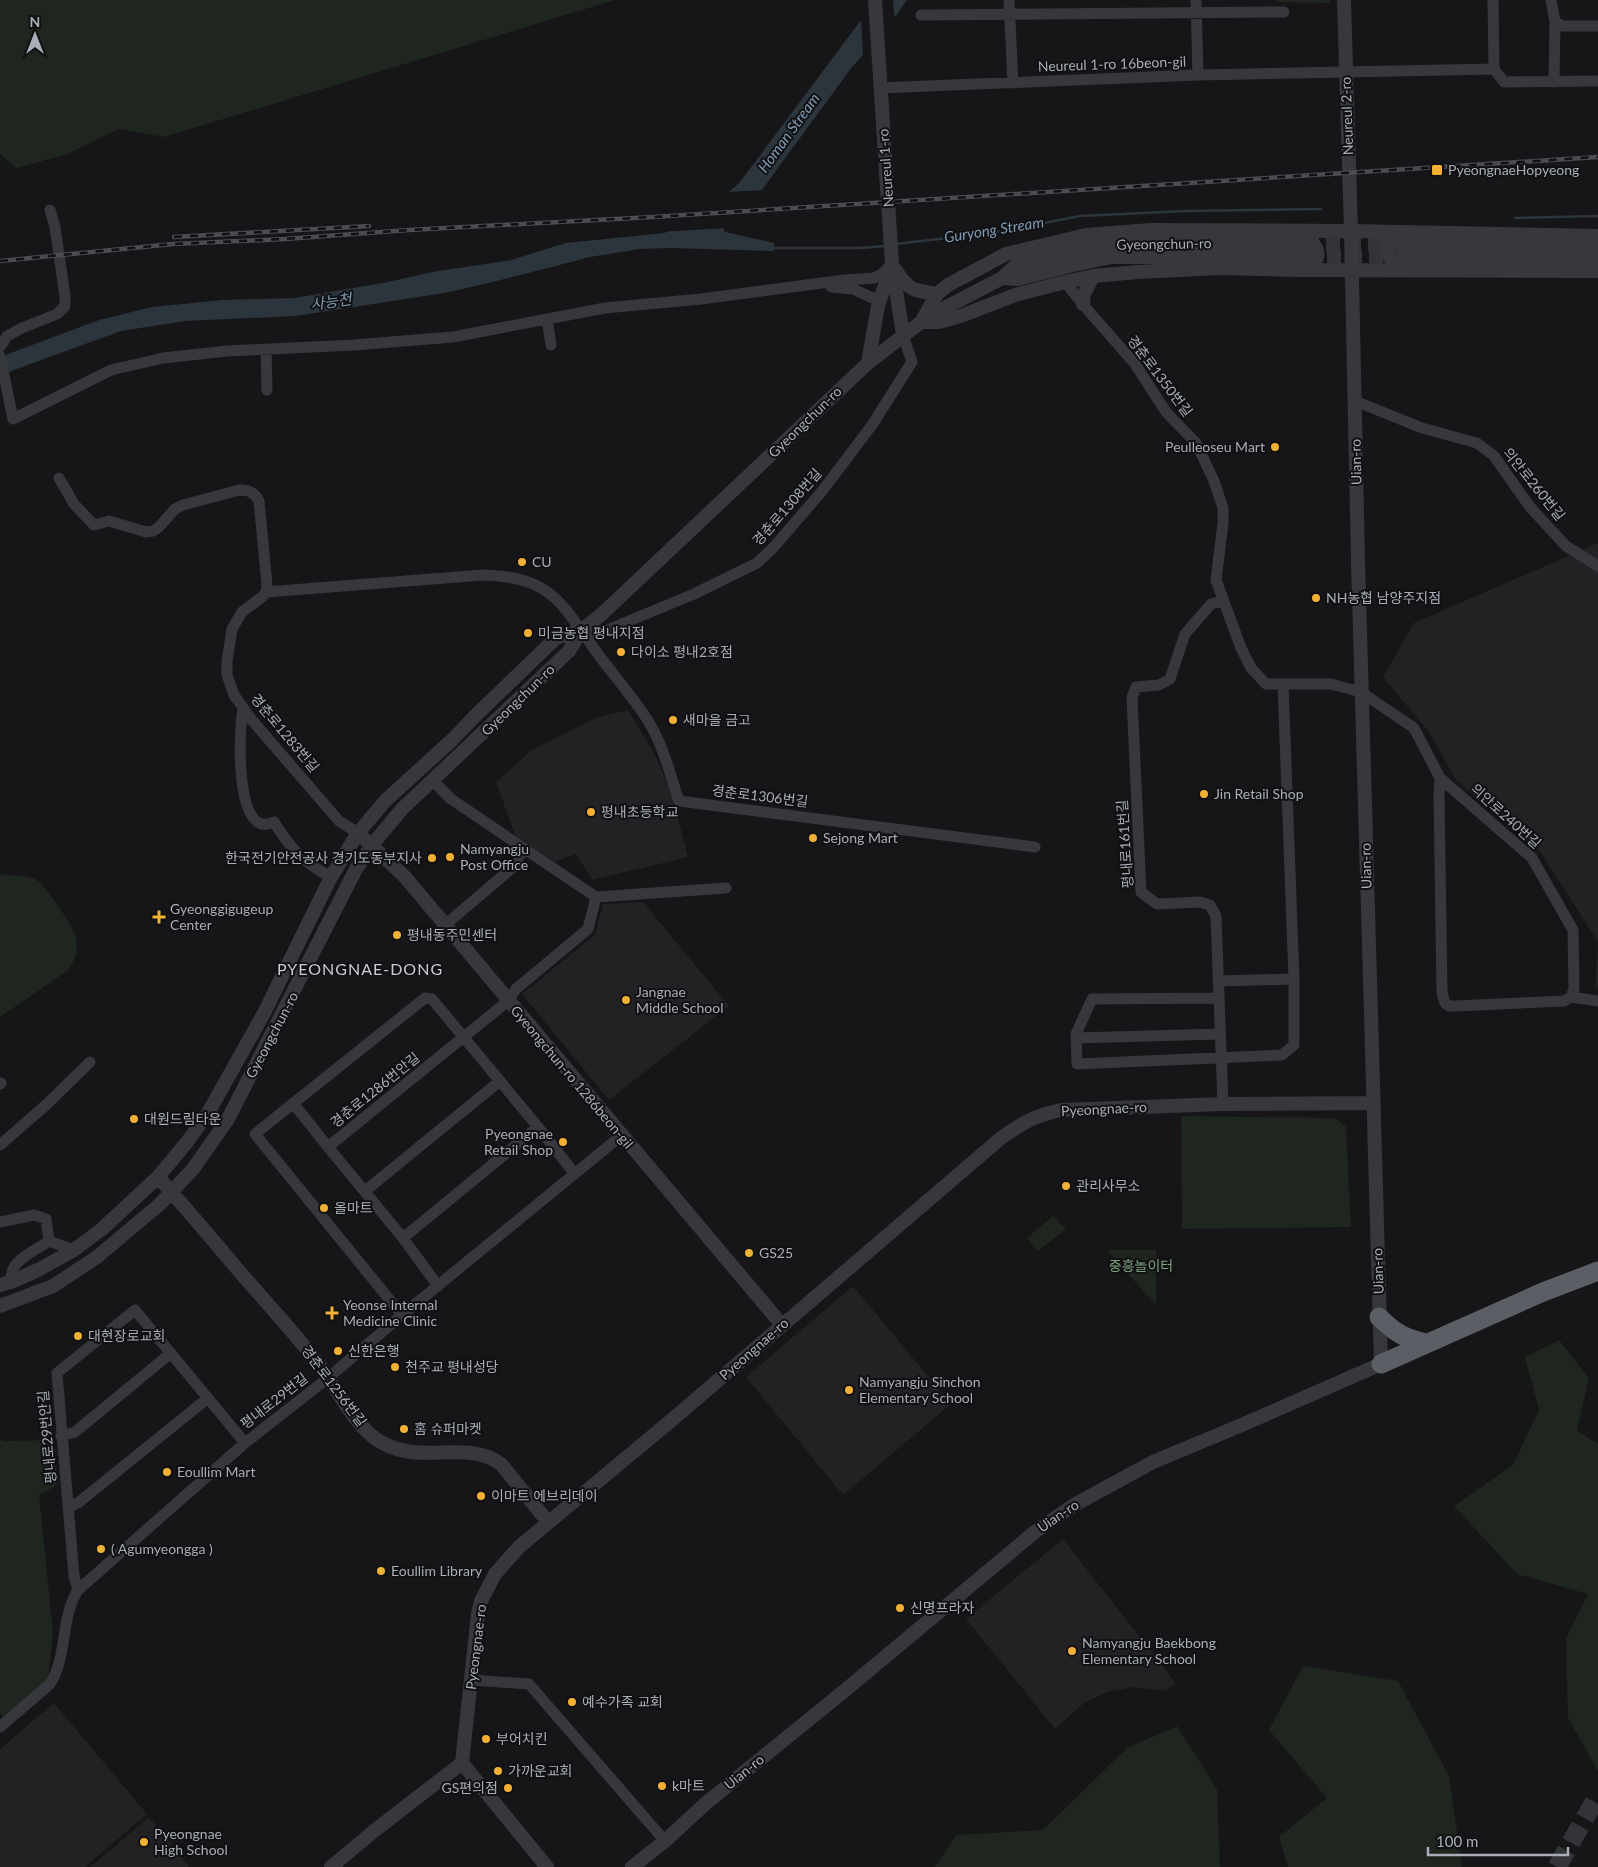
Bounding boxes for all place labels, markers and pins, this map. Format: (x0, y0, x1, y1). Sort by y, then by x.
place label: PyeongnaeHopyeong (1448, 161, 1579, 178)
marker: PyeongnaeHopyeong (1430, 163, 1444, 177)
place label: Peulleoseu Mart (1165, 438, 1265, 455)
marker: Peulleoseu Mart (1269, 441, 1281, 453)
place label: CU (532, 553, 552, 570)
marker: CU (516, 556, 528, 568)
place label: NH농협 남양주지점 (1326, 589, 1441, 606)
marker: NH농협 남양주지점 (1310, 592, 1322, 604)
place label: 미금농협 평내지점 (538, 624, 645, 641)
marker: 미금농협 평내지점 (522, 627, 534, 639)
place label: 다이소 평내2호점 (631, 643, 733, 660)
marker: 다이소 평내2호점 (615, 646, 627, 658)
place label: 새마을 금고 (683, 711, 751, 728)
marker: 새마을 금고 (667, 714, 679, 726)
place label: Jin Retail Shop (1214, 785, 1304, 802)
marker: Jin Retail Shop (1198, 788, 1210, 800)
place label: 평내초등학교 (601, 803, 678, 820)
marker: 평내초등학교 (585, 806, 597, 818)
place label: Sejong Mart (823, 829, 898, 846)
marker: Sejong Mart (807, 832, 819, 844)
place label: Namyangju Post Office (460, 840, 529, 873)
place label: 한국전기안전공사 경기도동부지사 (225, 849, 422, 866)
marker: Namyangju Post Office (444, 851, 456, 863)
marker: 한국전기안전공사 경기도동부지사 (426, 852, 438, 864)
place label: Gyeonggigugeup Center (170, 900, 273, 933)
marker: Gyeonggigugeup Center (152, 910, 166, 924)
place label: 평내동주민센터 (407, 926, 497, 943)
marker: 평내동주민센터 (391, 929, 403, 941)
place label: Jangnae Middle School (636, 983, 723, 1016)
marker: Jangnae Middle School (620, 994, 632, 1006)
place label: 대원드림타운 (144, 1110, 221, 1127)
marker: 대원드림타운 (128, 1113, 140, 1125)
place label: Pyeongnae Retail Shop (484, 1125, 553, 1158)
marker: Pyeongnae Retail Shop (557, 1136, 569, 1148)
place label: 관리사무소 (1076, 1177, 1141, 1194)
marker: 관리사무소 (1060, 1180, 1072, 1192)
place label: 올마트 (334, 1199, 373, 1216)
marker: 올마트 (318, 1202, 330, 1214)
place label: GS25 (759, 1244, 793, 1261)
marker: GS25 (743, 1247, 755, 1259)
place label: Yeonse Internal Medicine Clinic (343, 1296, 437, 1329)
marker: Yeonse Internal Medicine Clinic (325, 1306, 339, 1320)
place label: 대현장로교회 (88, 1327, 165, 1344)
marker: 대현장로교회 (72, 1330, 84, 1342)
place label: 신한은행 (348, 1342, 400, 1359)
marker: 신한은행 (332, 1345, 344, 1357)
place label: 천주교 평내성당 (405, 1358, 499, 1375)
marker: 천주교 평내성당 (389, 1361, 401, 1373)
place label: Namyangju Sinchon Elementary School (859, 1373, 981, 1406)
marker: Namyangju Sinchon Elementary School (843, 1384, 855, 1396)
place label: 홈 슈퍼마켓 (414, 1420, 482, 1437)
marker: 홈 슈퍼마켓 (398, 1423, 410, 1435)
place label: Eoullim Mart (177, 1463, 255, 1480)
marker: Eoullim Mart (161, 1466, 173, 1478)
place label: 이마트 에브리데이 (491, 1487, 598, 1504)
marker: 이마트 에브리데이 (475, 1490, 487, 1502)
place label: ( Agumyeongga ) (111, 1540, 213, 1557)
marker: ( Agumyeongga ) (95, 1543, 107, 1555)
place label: Eoullim Library (391, 1562, 483, 1579)
marker: Eoullim Library (375, 1565, 387, 1577)
place label: 신명프라자 (910, 1599, 975, 1616)
marker: 신명프라자 (894, 1602, 906, 1614)
place label: Namyangju Baekbong Elementary School (1082, 1634, 1216, 1667)
marker: Namyangju Baekbong Elementary School (1066, 1645, 1078, 1657)
place label: 예수가족 교회 (582, 1693, 663, 1710)
marker: 예수가족 교회 (566, 1696, 578, 1708)
place label: 부어치킨 (496, 1730, 548, 1747)
marker: 부어치킨 (480, 1733, 492, 1745)
place label: 가까운교회 (508, 1762, 572, 1779)
marker: 가까운교회 (492, 1765, 504, 1777)
place label: k마트 (672, 1777, 705, 1794)
place label: GS편의점 (442, 1779, 498, 1796)
marker: k마트 (656, 1780, 668, 1792)
marker: GS편의점 (502, 1782, 514, 1794)
place label: Pyeongnae High School (154, 1825, 228, 1858)
marker: Pyeongnae High School (138, 1836, 150, 1848)

